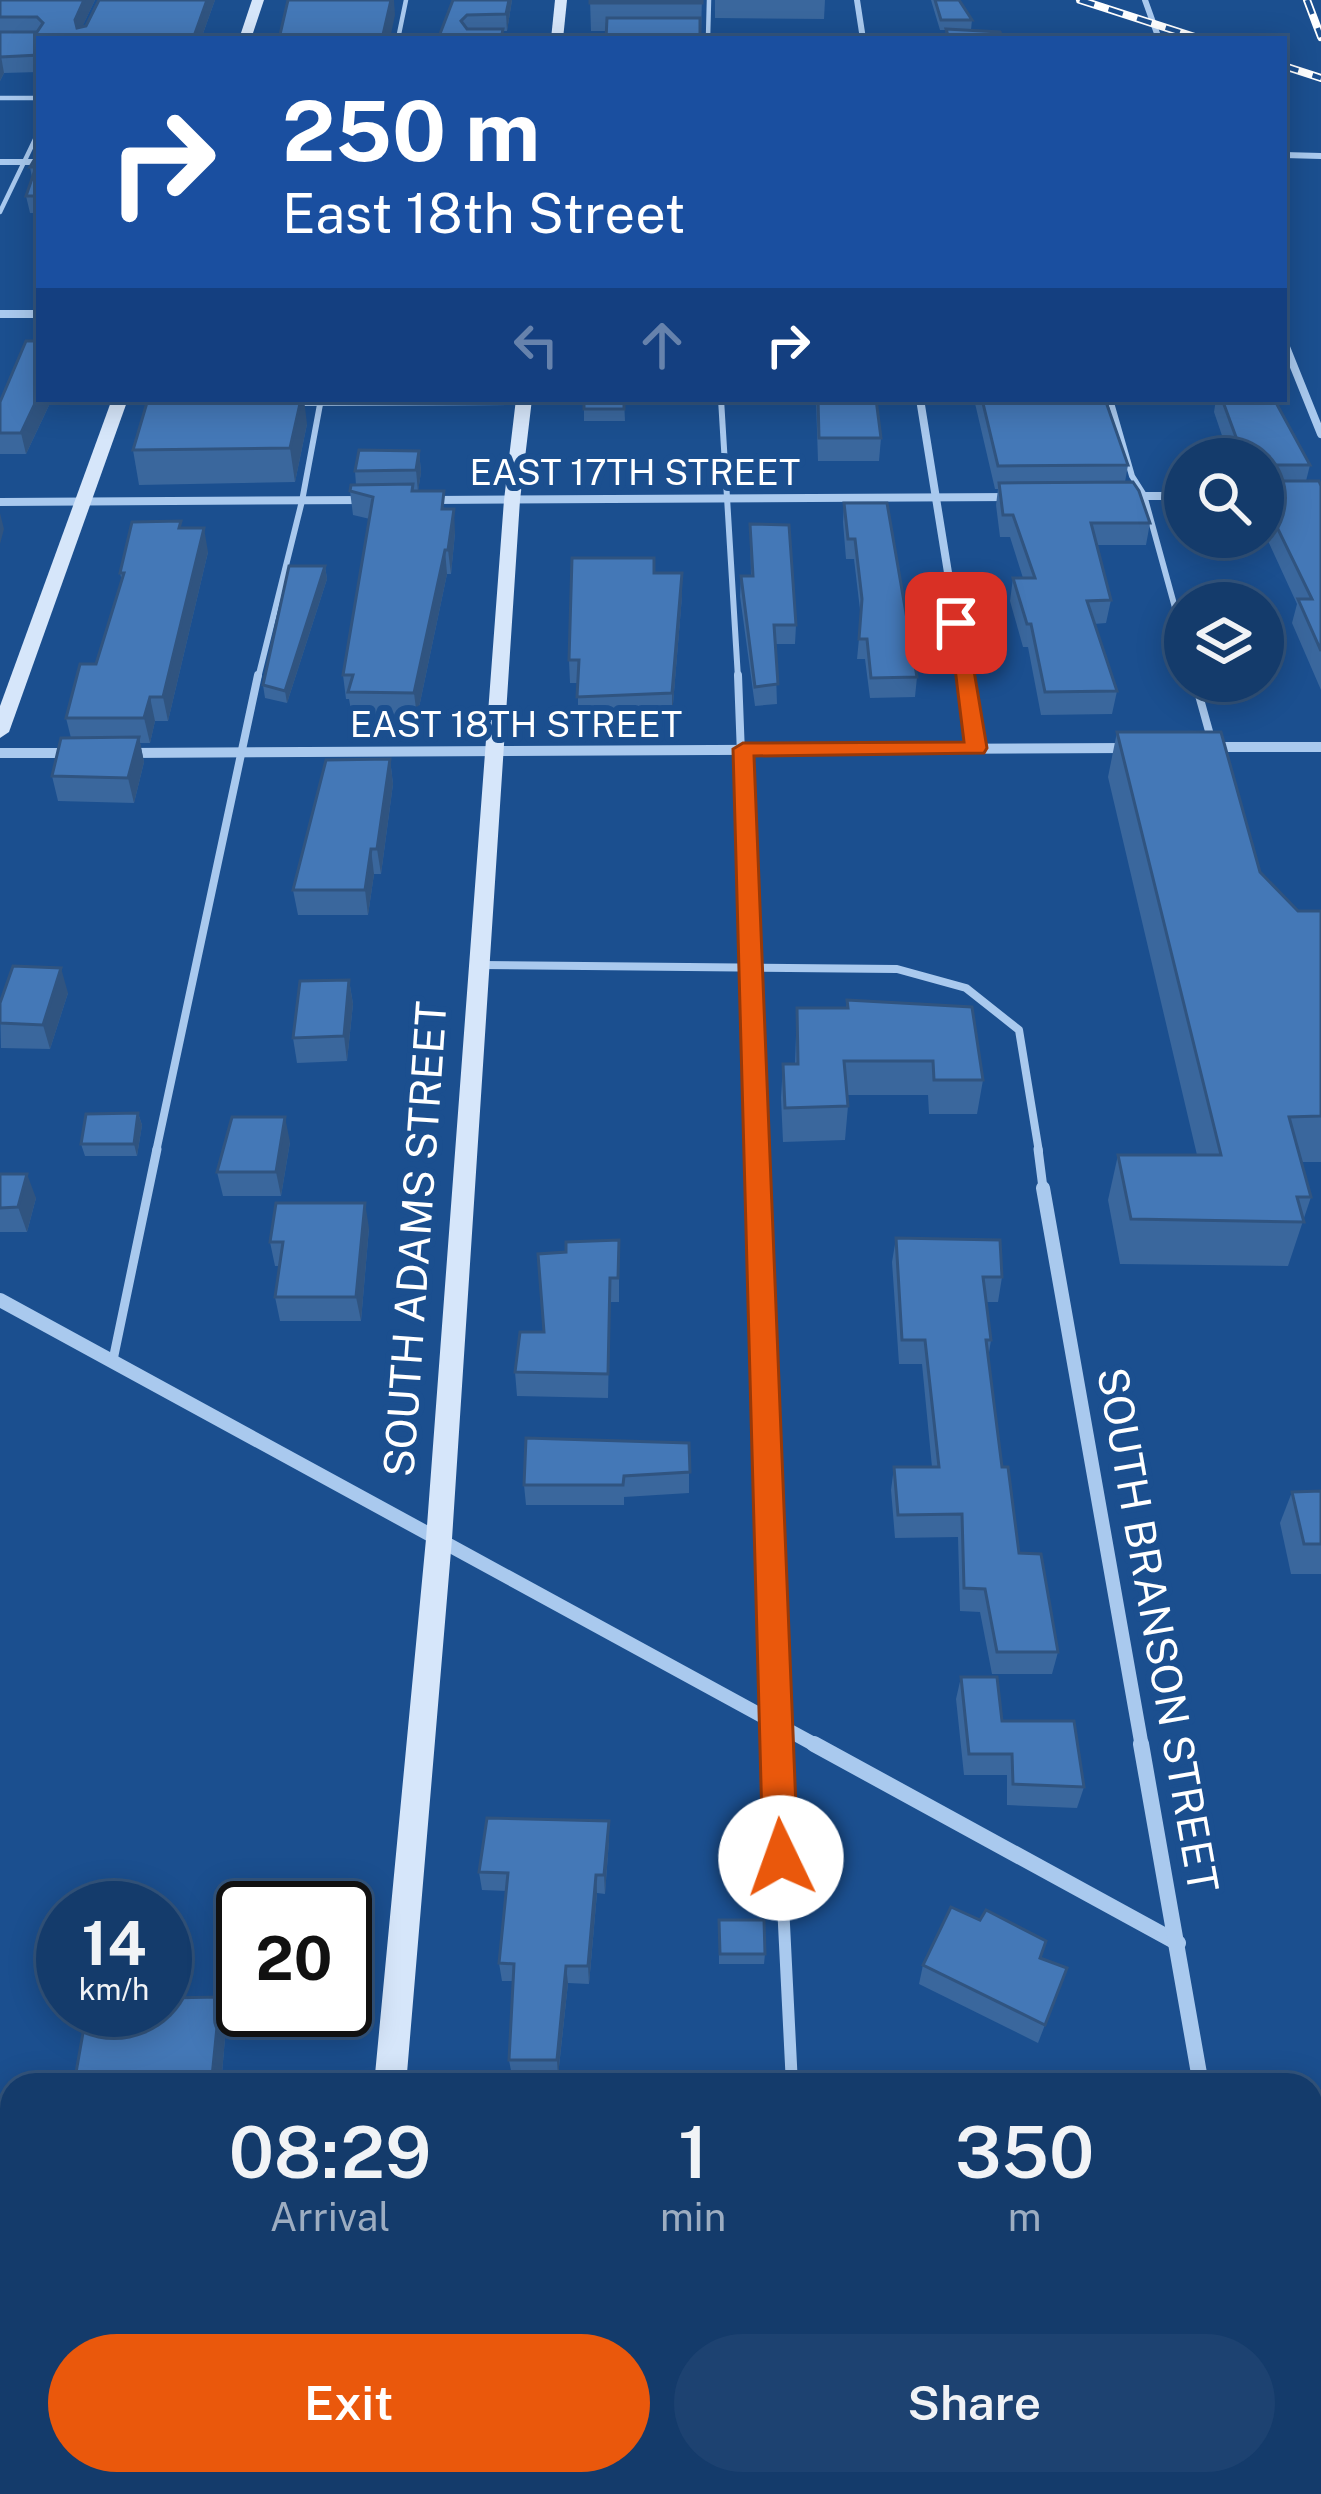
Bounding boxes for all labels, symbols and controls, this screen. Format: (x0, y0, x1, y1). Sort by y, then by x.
text: 250 m (282, 81, 540, 180)
icon: right (84, 84, 240, 240)
text: East 18th Street (282, 182, 686, 245)
icon: left (503, 312, 569, 378)
icon: ahead (629, 312, 695, 378)
icon: right (755, 312, 821, 378)
map controls (1164, 438, 1284, 702)
button: search (1164, 438, 1284, 558)
street label: EAST 17TH STREET (470, 451, 800, 493)
pin (905, 572, 1007, 674)
button: layers (1164, 582, 1284, 702)
icon: arrive (923, 590, 989, 656)
street label: EAST 18TH STREET (350, 703, 682, 745)
street label: SOUTH ADAMS STREET (373, 1000, 456, 1478)
street label: SOUTH BRANSON STREET (1088, 1364, 1229, 1896)
position arrow (718, 1795, 844, 1921)
speed limit sign: 20 (216, 1881, 372, 2037)
text: 14 (81, 1908, 147, 1979)
text: km/h (79, 1971, 149, 2007)
text: 08:29 (229, 2110, 431, 2194)
text: 1 (678, 2110, 708, 2194)
text: 350 (955, 2110, 1094, 2194)
text: Arrival (270, 2194, 390, 2240)
text: min (660, 2194, 726, 2240)
text: m (1008, 2194, 1041, 2240)
button: Exit (48, 2334, 650, 2472)
button: Share (674, 2334, 1275, 2472)

